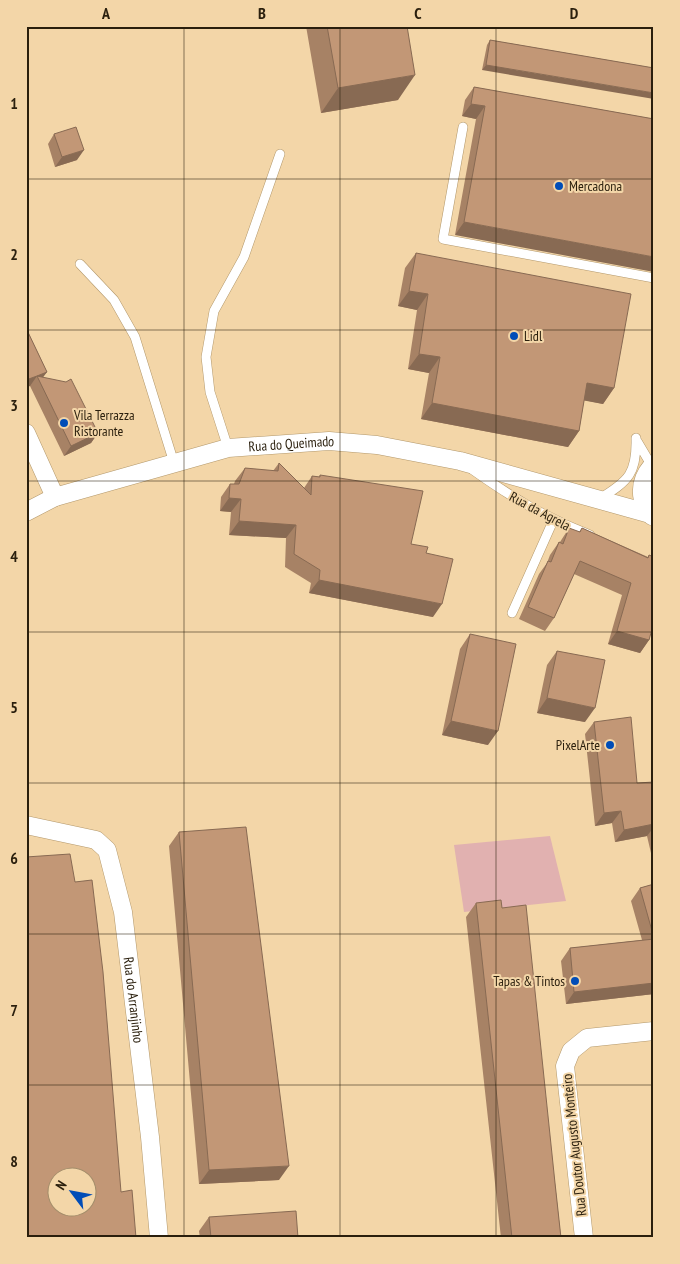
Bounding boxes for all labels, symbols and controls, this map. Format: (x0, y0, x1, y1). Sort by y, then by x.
text: A (101, 3, 111, 23)
text: B (258, 3, 266, 23)
text: C (414, 3, 422, 23)
text: D (570, 3, 579, 23)
text: 1 (10, 93, 18, 113)
place label: Mercadona (569, 177, 622, 195)
marker: Mercadona (553, 180, 565, 192)
text: 2 (10, 244, 18, 264)
place label: Lidl (524, 327, 543, 345)
marker: Lidl (508, 330, 520, 342)
text: 3 (10, 395, 18, 415)
place label: Vila Terrazza Ristorante (73, 406, 135, 440)
marker: Vila Terrazza Ristorante (58, 417, 70, 429)
street label: Rua do Queimado (248, 432, 335, 456)
street label: Rua da Agrela (506, 487, 574, 535)
text: 4 (10, 546, 18, 566)
text: 5 (10, 697, 18, 717)
place label: PixelArte (556, 736, 600, 754)
marker: PixelArte (604, 739, 616, 751)
text: 6 (10, 848, 18, 868)
street label: Rua do Arranjinho (119, 956, 148, 1044)
place label: Tapas & Tintos (493, 972, 565, 990)
marker: Tapas & Tintos (569, 975, 581, 987)
text: 7 (10, 1000, 18, 1020)
street label: Rua Doutor Augusto Monteiro (558, 1073, 590, 1217)
text: 8 (10, 1151, 18, 1171)
north arrow (48, 1166, 98, 1216)
text: N (51, 1177, 71, 1193)

